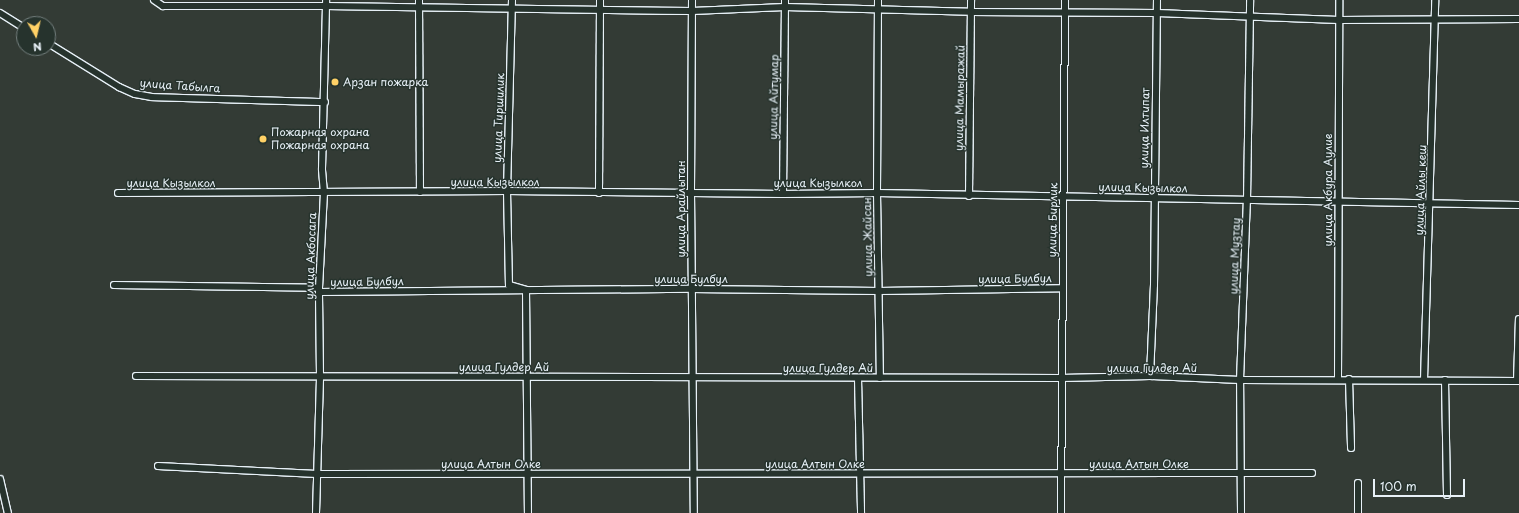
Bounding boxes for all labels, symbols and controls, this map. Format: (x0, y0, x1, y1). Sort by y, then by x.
north arrow (16, 16, 56, 56)
text: N (32, 38, 43, 56)
street label: улица Мамыражай (952, 45, 968, 151)
street label: улица Айтумар (767, 54, 781, 140)
street label: улица Тиршилик (491, 73, 507, 163)
place label: Арзан пожарка (343, 75, 429, 89)
street label: улица Табылга (139, 77, 221, 95)
marker: Арзан пожарка (330, 77, 340, 87)
street label: улица Илтипат (1138, 87, 1152, 169)
place label: Пожарная охрана Пожарная охрана (271, 126, 370, 152)
street label: улица Акбура Аулие (1321, 133, 1335, 247)
marker: Пожарная охрана Пожарная охрана (258, 134, 268, 144)
street label: улица Айлы кеш (1413, 144, 1429, 236)
street label: улица Арайлытан (674, 160, 688, 258)
street label: улица Кызылкол (450, 175, 540, 189)
street label: улица Кызылкол (126, 176, 216, 190)
street label: улица Кызылкол (773, 176, 863, 190)
street label: улица Кызылкол (1098, 181, 1188, 195)
street label: улица Бирлик (1046, 182, 1060, 258)
street label: улица Жайсан (861, 197, 875, 277)
street label: улица Акбосага (303, 212, 319, 300)
street label: улица Музтау (1227, 217, 1243, 295)
street label: улица Булбул (654, 272, 728, 286)
street label: улица Булбул (978, 272, 1052, 286)
street label: улица Булбул (330, 275, 404, 289)
street label: улица Гулдер Ай (458, 360, 550, 374)
street label: улица Гулдер Ай (782, 361, 874, 375)
street label: улица Гулдер Ай (1106, 361, 1198, 375)
street label: улица Алтын Олке (441, 457, 541, 471)
street label: улица Алтын Олке (765, 457, 865, 471)
street label: улица Алтын Олке (1089, 457, 1189, 471)
scale bar (1375, 471, 1467, 497)
text: 100 m (1380, 477, 1417, 495)

